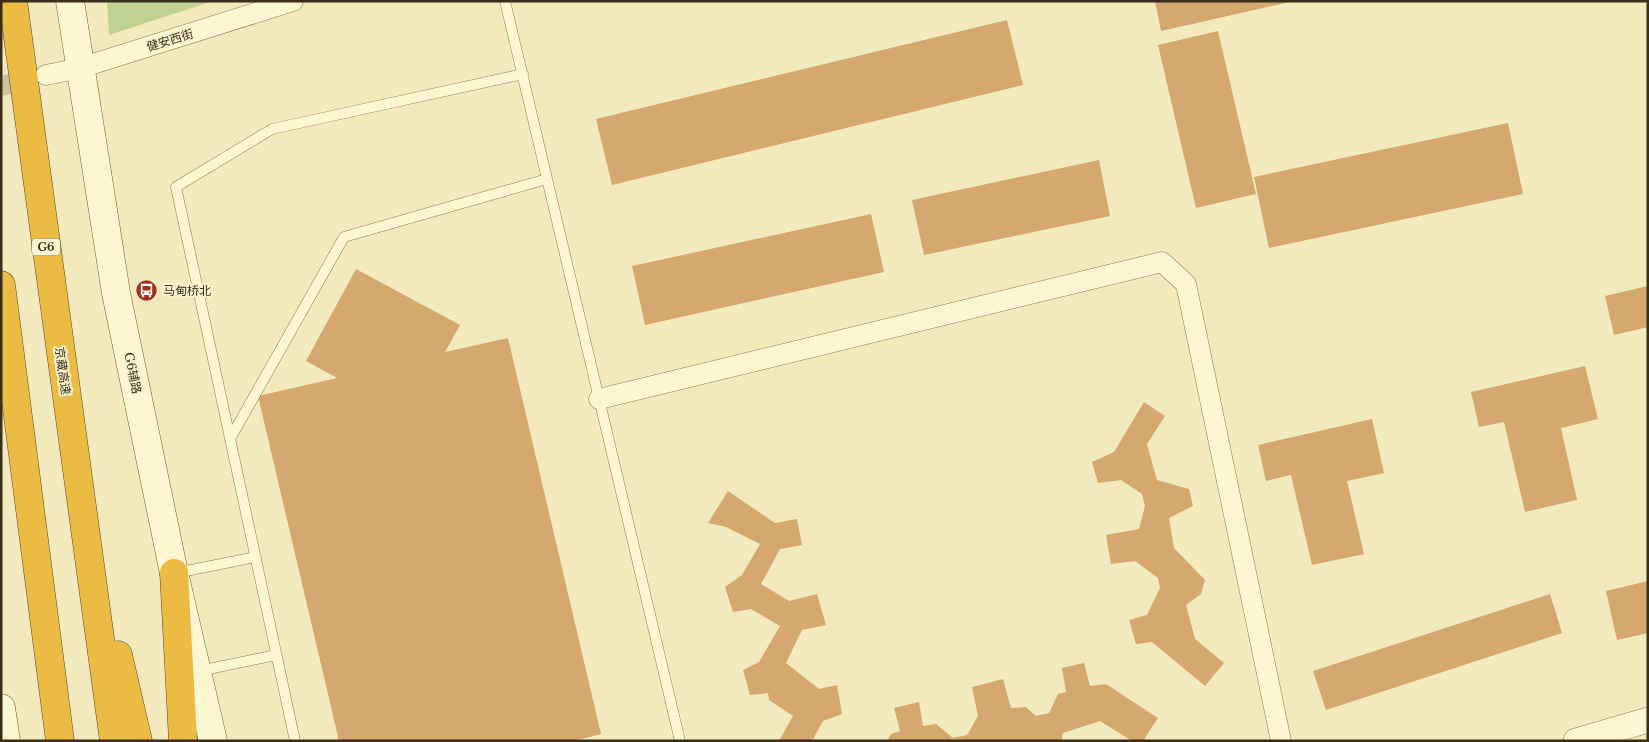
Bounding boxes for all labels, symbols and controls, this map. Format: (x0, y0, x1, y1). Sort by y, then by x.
street label: 健安西街 (145, 26, 195, 54)
road number: G6 (32, 238, 60, 256)
bus stop icon: 马甸桥北 (135, 278, 159, 302)
place label: 马甸桥北 (163, 283, 211, 298)
street label: 京藏高速 (52, 346, 74, 396)
street label: G6辅路 (121, 351, 145, 395)

